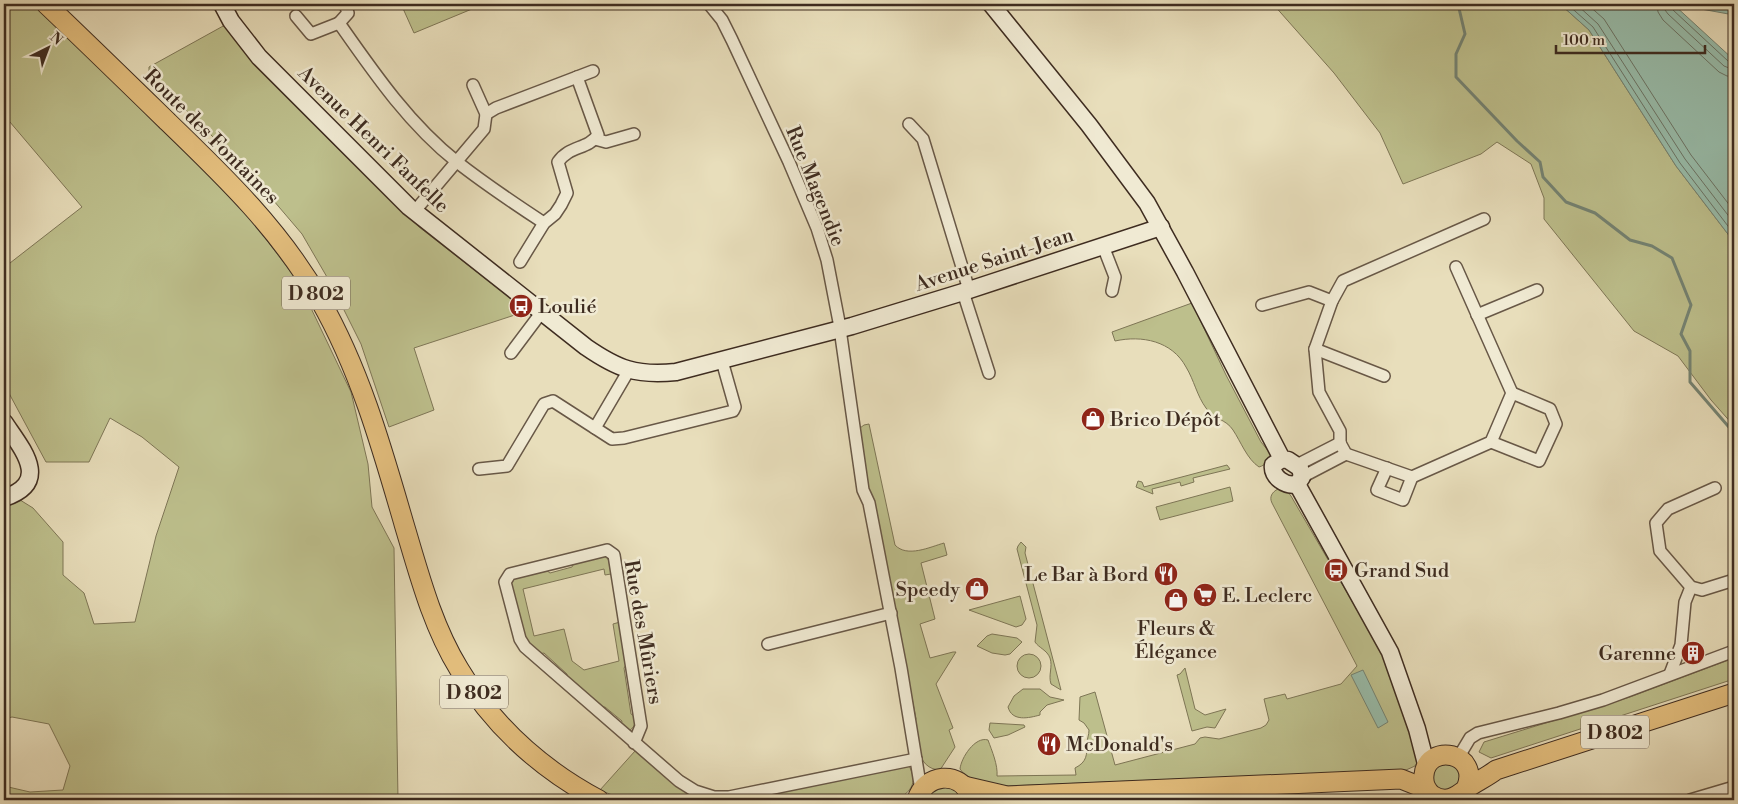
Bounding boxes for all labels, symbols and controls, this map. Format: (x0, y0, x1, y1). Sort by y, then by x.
north arrow (22, 22, 72, 72)
scale bar (1556, 22, 1704, 54)
text: N (46, 29, 66, 49)
text: 100 m (1563, 31, 1605, 50)
street label: Avenue Henri Fanfelle (291, 61, 454, 219)
street label: Route des Fontaines (138, 64, 284, 210)
street label: Rue Magendie (779, 123, 850, 250)
street label: Avenue Saint-Jean (911, 223, 1077, 298)
road number: D 802 (282, 276, 350, 310)
bus stop icon: Loulié (508, 293, 534, 319)
place label: Loulié (538, 295, 597, 320)
shop icon: Brico Dépôt (1080, 406, 1106, 432)
place label: Brico Dépôt (1109, 408, 1221, 433)
bus stop icon: Grand Sud (1323, 557, 1349, 583)
street label: Rue des Mûriers (618, 558, 668, 706)
place label: Grand Sud (1354, 559, 1450, 584)
restaurant icon: Le Bar à Bord (1153, 561, 1179, 587)
place label: Le Bar à Bord (1024, 563, 1149, 588)
shop icon: Speedy (964, 576, 990, 602)
place label: Speedy (895, 578, 960, 603)
supermarket icon: E. Leclerc (1192, 582, 1218, 608)
place label: E. Leclerc (1222, 584, 1312, 609)
shop icon: Fleurs & Élégance (1163, 587, 1189, 613)
place label: Fleurs & Élégance (1135, 617, 1217, 665)
building icon: Garenne (1680, 640, 1706, 666)
place label: Garenne (1599, 642, 1676, 667)
road number: D 802 (440, 676, 508, 709)
road number: D 802 (1581, 716, 1649, 749)
restaurant icon: McDonald's (1036, 731, 1062, 757)
place label: McDonald's (1066, 733, 1173, 758)

